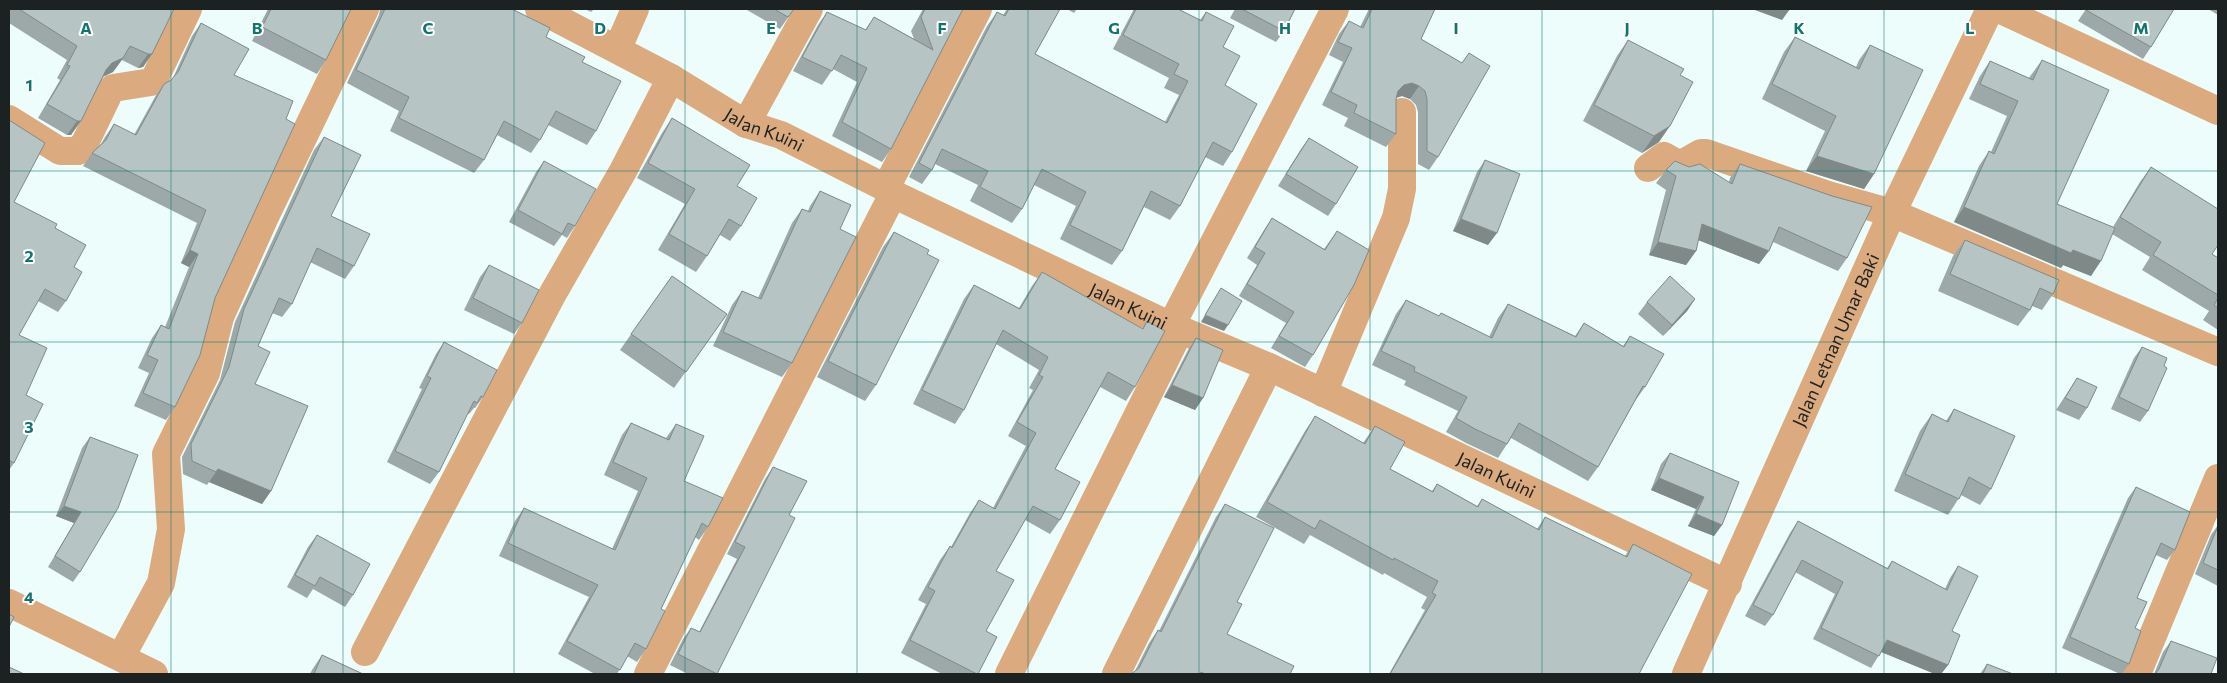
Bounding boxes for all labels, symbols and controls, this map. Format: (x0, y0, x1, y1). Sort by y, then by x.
text: A (80, 18, 92, 37)
text: B (252, 18, 263, 37)
text: C (423, 18, 434, 37)
text: D (594, 18, 606, 37)
text: E (766, 18, 776, 37)
text: F (937, 18, 947, 37)
text: G (1108, 18, 1120, 37)
text: H (1279, 18, 1291, 37)
text: I (1453, 18, 1459, 37)
text: J (1624, 18, 1630, 37)
text: K (1793, 18, 1805, 37)
text: L (1965, 18, 1975, 37)
text: M (2133, 18, 2149, 37)
text: 1 (25, 75, 33, 94)
street label: Jalan Kuini (721, 103, 808, 156)
text: 2 (24, 246, 34, 265)
street label: Jalan Letnan Umar Baki (1787, 250, 1884, 430)
street label: Jalan Kuini (1086, 278, 1171, 334)
text: 3 (24, 417, 34, 436)
street label: Jalan Kuini (1454, 447, 1539, 502)
text: 4 (24, 587, 34, 606)

